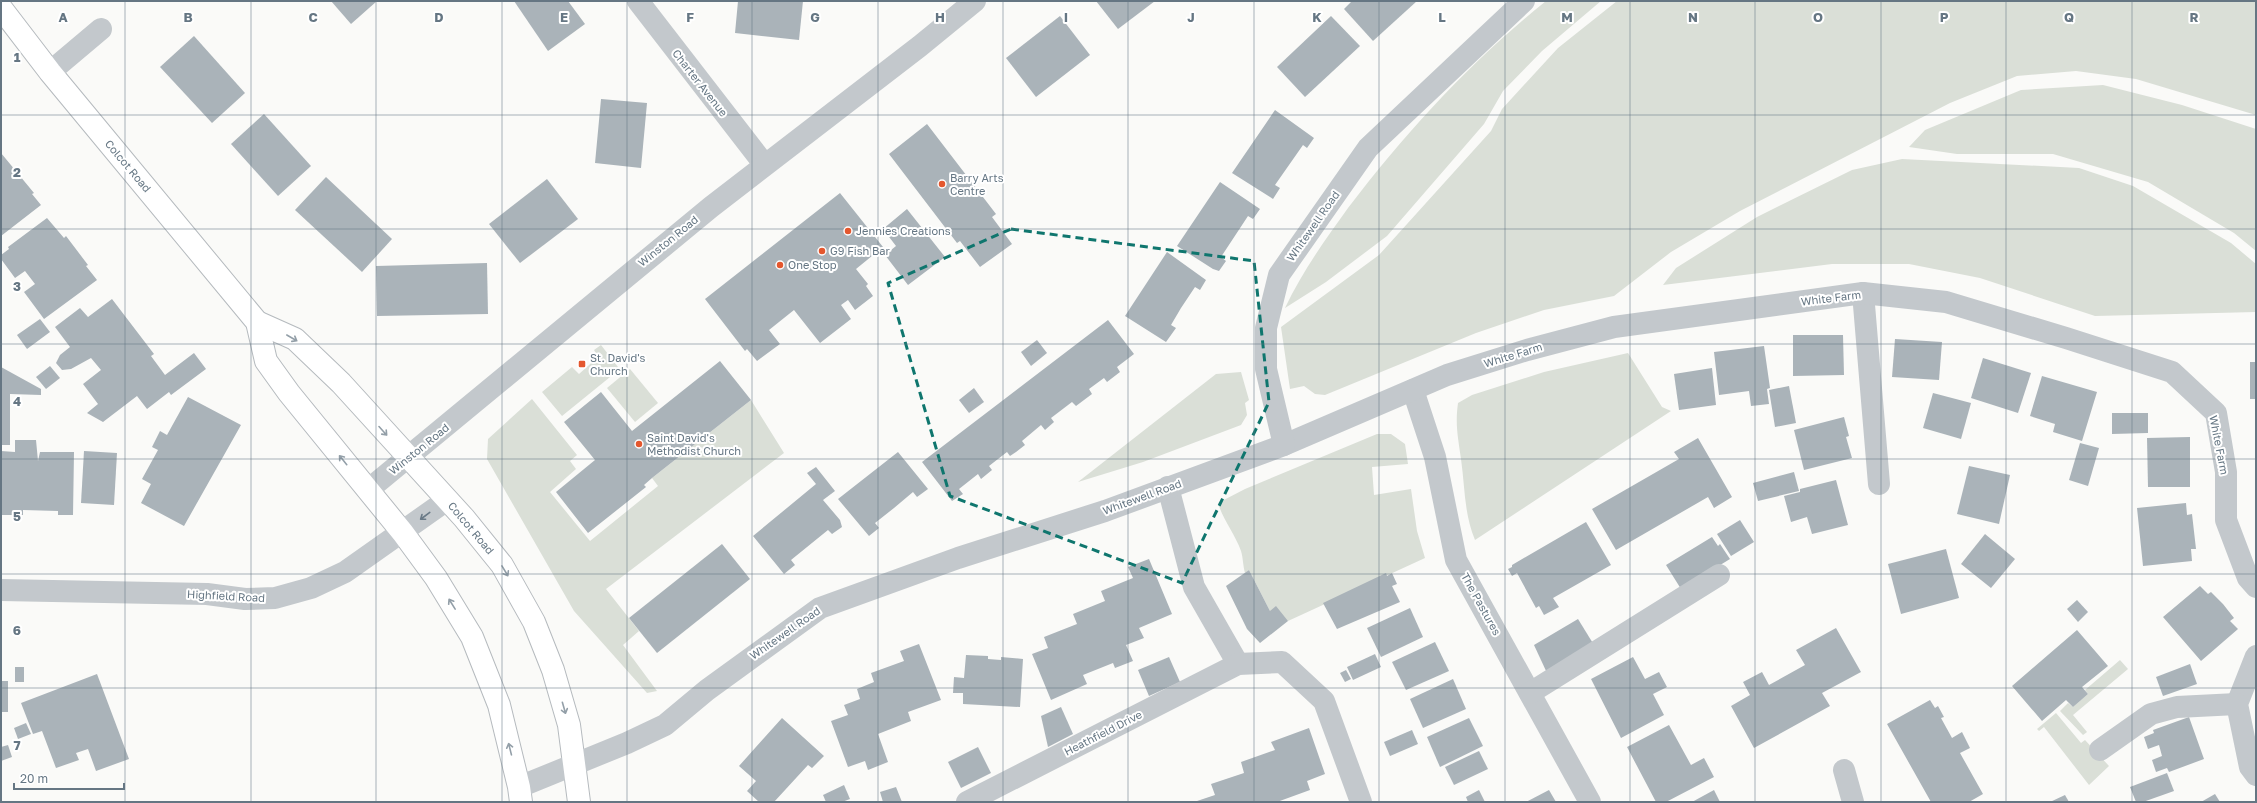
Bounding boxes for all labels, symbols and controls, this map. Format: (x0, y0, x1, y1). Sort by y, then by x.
text: A (58, 9, 68, 25)
text: B (183, 9, 193, 25)
text: C (308, 9, 318, 25)
text: D (434, 9, 444, 25)
text: E (560, 9, 568, 25)
text: F (686, 9, 694, 25)
text: G (810, 9, 820, 25)
text: H (935, 9, 945, 25)
text: I (1064, 9, 1068, 25)
text: J (1187, 9, 1195, 25)
text: K (1312, 9, 1322, 25)
text: L (1438, 9, 1446, 25)
text: M (1561, 9, 1573, 25)
text: N (1688, 9, 1698, 25)
text: O (1813, 9, 1823, 25)
text: P (1940, 9, 1949, 25)
text: Q (2064, 9, 2074, 25)
text: R (2189, 9, 2199, 25)
street label: Charter Avenue (670, 47, 731, 119)
text: 1 (14, 49, 21, 65)
street label: Colcot Road (103, 137, 154, 194)
text: 2 (13, 164, 21, 180)
place label: Barry Arts Centre (950, 171, 1004, 197)
marker: Barry Arts Centre (937, 179, 947, 189)
street label: Whitewell Road (1283, 188, 1342, 263)
street label: Winston Road (635, 212, 700, 269)
place label: Jennies Creations (856, 224, 951, 237)
marker: Jennies Creations (843, 226, 853, 236)
place label: G9 Fish Bar (830, 244, 891, 257)
marker: G9 Fish Bar (817, 246, 827, 256)
place label: One Stop (788, 258, 837, 271)
marker: One Stop (775, 260, 785, 270)
text: 3 (13, 278, 21, 294)
street label: White Farm (1800, 287, 1862, 308)
one-way arrow (286, 335, 298, 343)
street label: White Farm (1482, 339, 1544, 370)
place label: St. David's Church (590, 351, 646, 377)
marker: St. David's Church (577, 359, 587, 369)
text: 4 (13, 393, 21, 409)
street label: White Farm (2207, 414, 2232, 476)
street label: Winston Road (386, 420, 451, 477)
one-way arrow (379, 425, 388, 436)
place label: Saint David's Methodist Church (647, 431, 741, 457)
marker: Saint David's Methodist Church (634, 439, 644, 449)
one-way arrow (339, 454, 348, 465)
street label: Whitewell Road (1101, 476, 1183, 517)
street label: Colcot Road (446, 499, 497, 556)
text: 5 (13, 508, 21, 524)
one-way arrow (420, 512, 431, 520)
one-way arrow (502, 565, 510, 577)
street label: The Pastures (1459, 570, 1504, 637)
street label: Highfield Road (187, 587, 265, 604)
one-way arrow (448, 599, 456, 610)
street label: Whitewell Road (747, 603, 822, 662)
text: 6 (13, 622, 21, 638)
one-way arrow (561, 701, 568, 714)
street label: Heathfield Drive (1062, 707, 1144, 758)
text: 7 (13, 737, 21, 753)
one-way arrow (506, 743, 513, 756)
scale bar (14, 765, 124, 791)
text: 20 m (20, 771, 48, 786)

